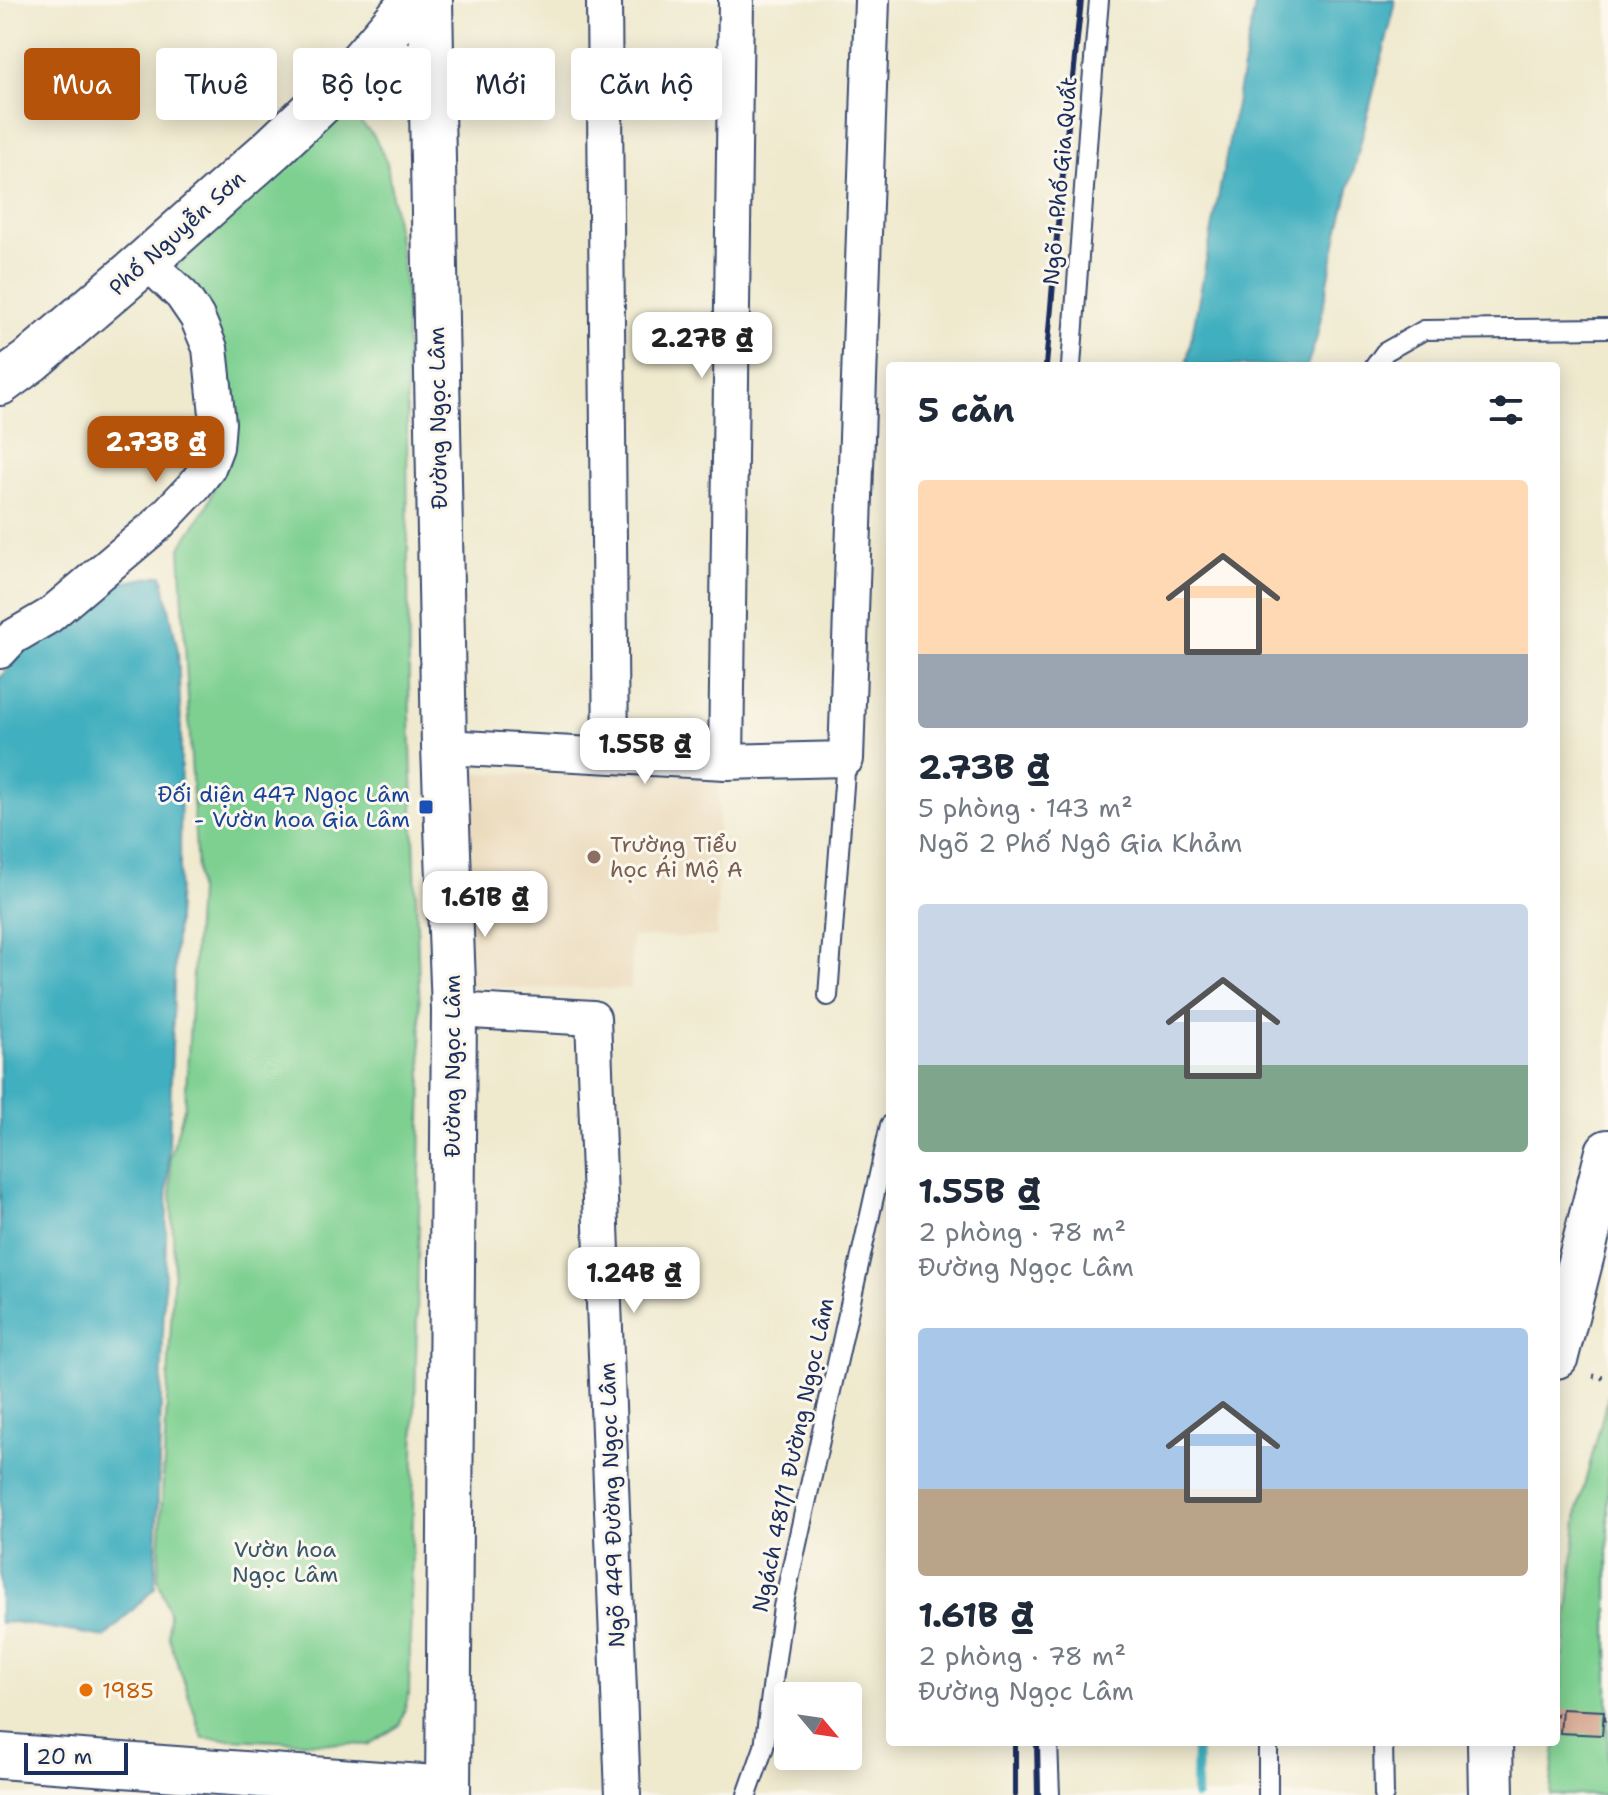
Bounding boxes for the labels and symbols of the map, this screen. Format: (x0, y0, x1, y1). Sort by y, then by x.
street label: Ngõ 1 Phố Gia Quất (1036, 76, 1084, 286)
street label: Phố Nguyễn Sơn (103, 164, 251, 302)
pin: 2.27B ₫ (628, 312, 776, 380)
street label: Đường Ngọc Lâm (422, 326, 454, 510)
pin: 2.73B ₫ (82, 416, 230, 484)
pin: 1.55B ₫ (571, 718, 719, 786)
place label: Đối diện 447 Ngọc Lâm - Vườn hoa Gia Lâm (158, 780, 410, 834)
marker: Đối diện 447 Ngọc Lâm - Vườn hoa Gia Lâm (417, 798, 435, 816)
place label: Trường Tiểu học Ái Mộ A (610, 830, 743, 884)
marker: Trường Tiểu học Ái Mộ A (585, 848, 603, 866)
pin: 1.61B ₫ (411, 871, 559, 939)
street label: Đường Ngọc Lâm (438, 975, 467, 1157)
pin: 1.24B ₫ (560, 1247, 708, 1315)
street label: Ngách 481/1 Đường Ngọc Lâm (745, 1295, 841, 1615)
street label: Ngõ 449 Đường Ngọc Lâm (593, 1362, 631, 1648)
park label: Vườn hoa Ngọc Lâm (232, 1535, 338, 1589)
place label: 1985 (102, 1676, 154, 1705)
marker: 1985 (77, 1681, 95, 1699)
north arrow (774, 1682, 862, 1770)
scale bar (24, 1739, 128, 1775)

